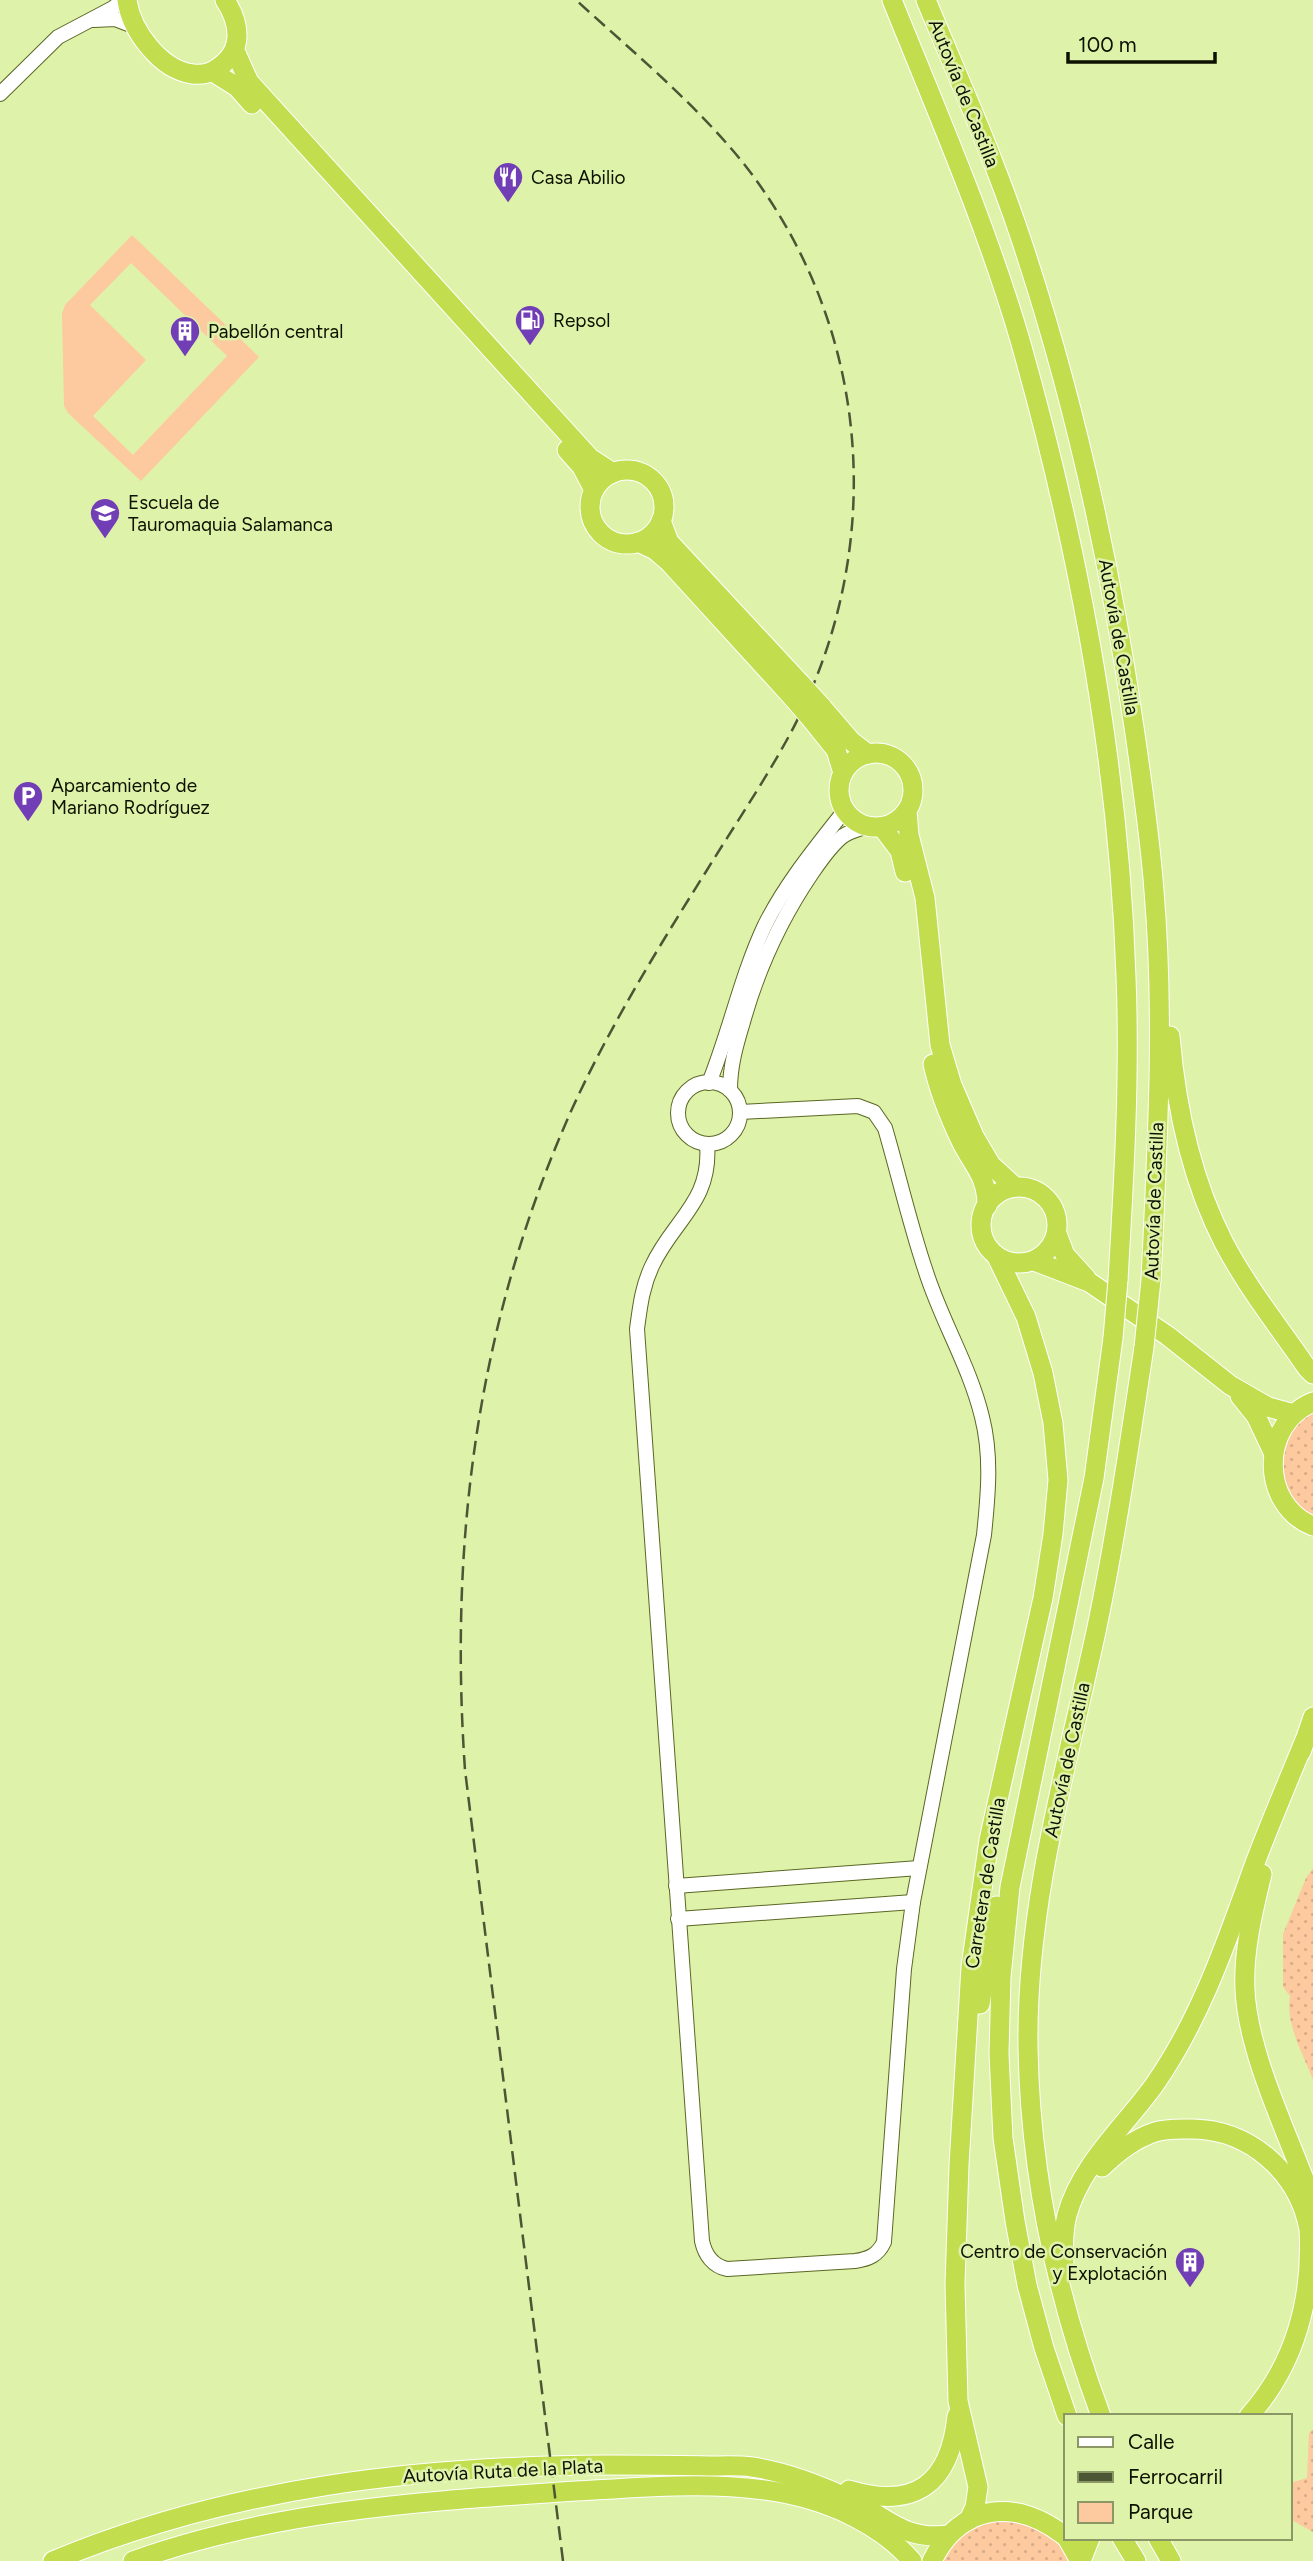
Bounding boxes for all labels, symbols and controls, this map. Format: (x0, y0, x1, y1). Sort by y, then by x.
street label: Autovía de Castilla (924, 15, 1004, 171)
scale bar (1068, 21, 1215, 65)
text: 100 m (1078, 32, 1137, 57)
restaurant icon: Casa Abilio (491, 160, 525, 204)
place label: Casa Abilio (531, 166, 626, 189)
fuel station icon: Repsol (513, 303, 547, 347)
place label: Repsol (553, 309, 611, 332)
building icon: Pabellón central (168, 314, 202, 358)
place label: Pabellón central (208, 320, 343, 343)
place label: Escuela de Tauromaquia Salamanca (128, 491, 333, 536)
school or university icon: Escuela de Tauromaquia Salamanca (88, 496, 122, 540)
street label: Autovía de Castilla (1094, 557, 1144, 717)
place label: Aparcamiento de Mariano Rodríguez (51, 774, 210, 819)
parking icon: Aparcamiento de Mariano Rodríguez (11, 779, 45, 823)
street label: Autovía de Castilla (1140, 1122, 1168, 1280)
street label: Autovía de Castilla (1039, 1680, 1095, 1840)
street label: Carretera de Castilla (960, 1796, 1010, 1970)
place label: Centro de Conservación y Explotación (960, 2240, 1167, 2285)
building icon: Centro de Conservación y Explotación (1173, 2245, 1207, 2289)
legend (1064, 2414, 1292, 2540)
text: Calle (1128, 2429, 1175, 2454)
street label: Autovía Ruta de la Plata (402, 2454, 604, 2488)
text: Ferrocarril (1128, 2464, 1223, 2489)
text: Parque (1128, 2499, 1193, 2524)

